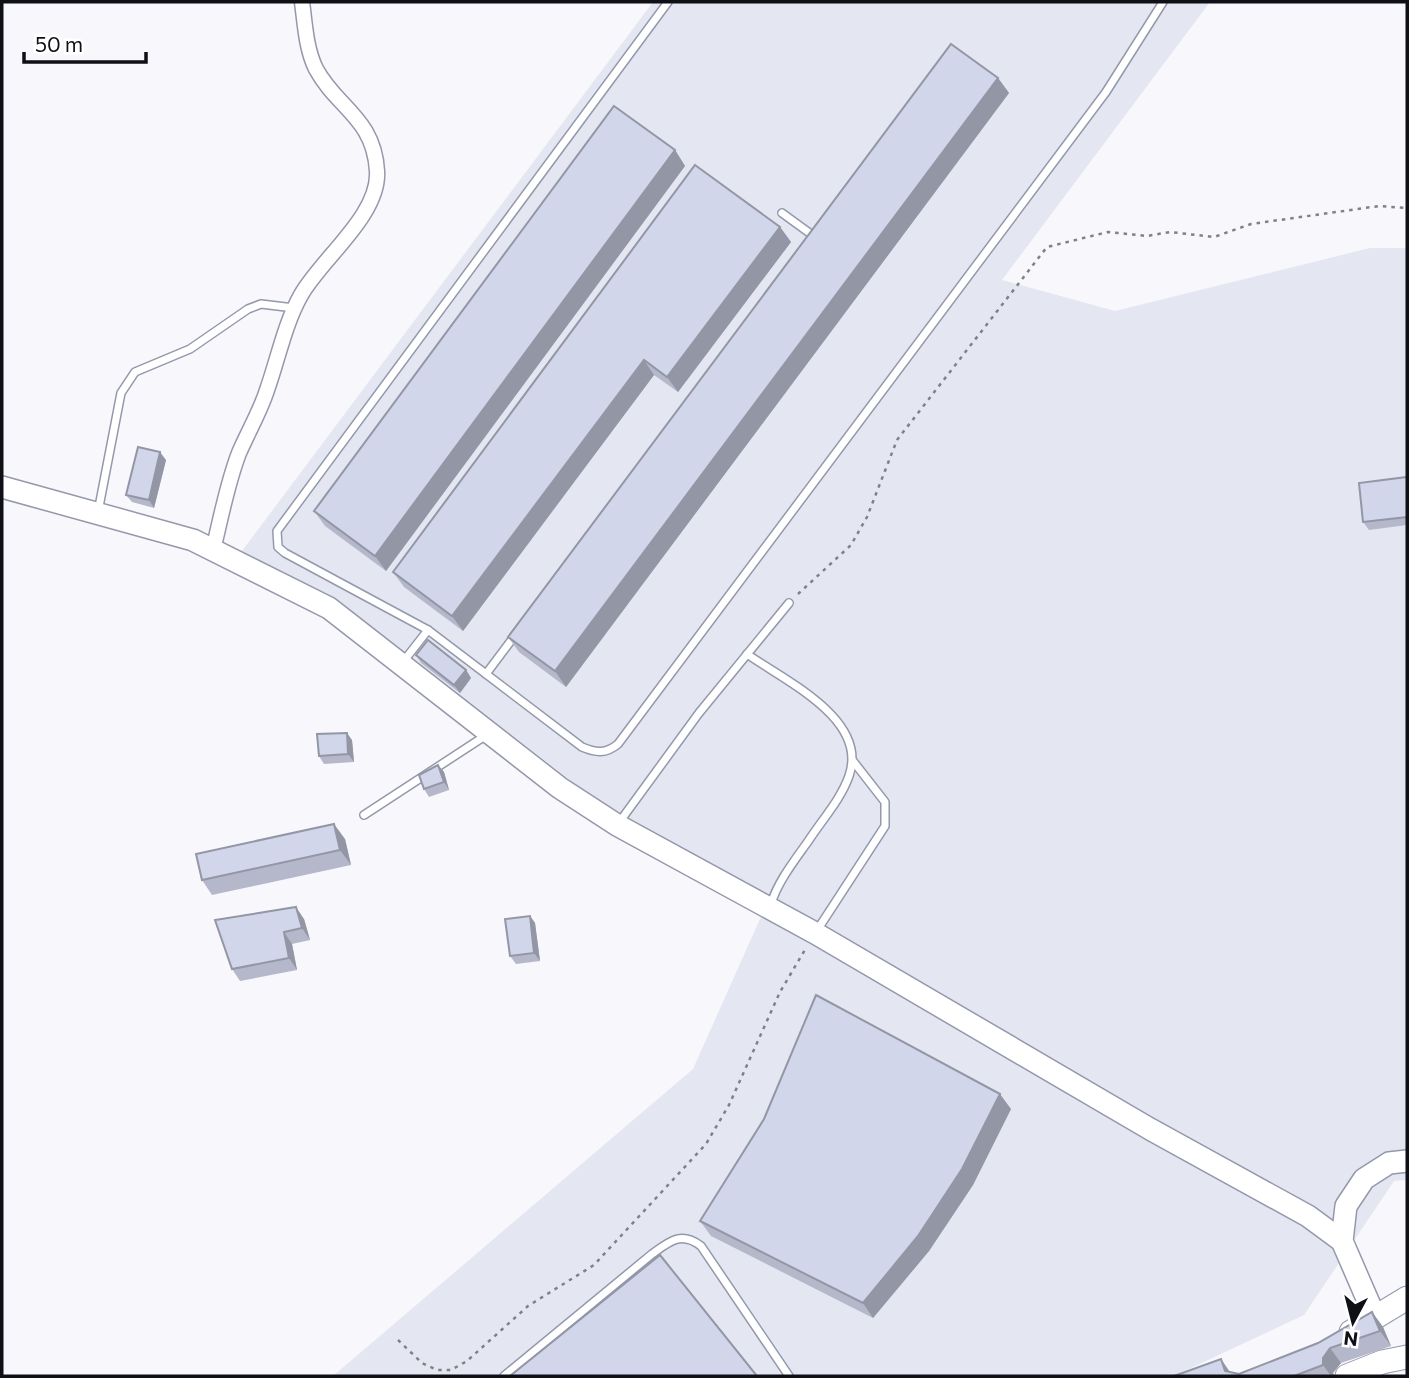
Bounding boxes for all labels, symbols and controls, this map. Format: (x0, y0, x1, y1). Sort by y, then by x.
scale bar (24, 21, 147, 65)
text: 50 m (35, 31, 83, 56)
north arrow (1318, 1287, 1388, 1357)
text: N (1342, 1327, 1359, 1352)

